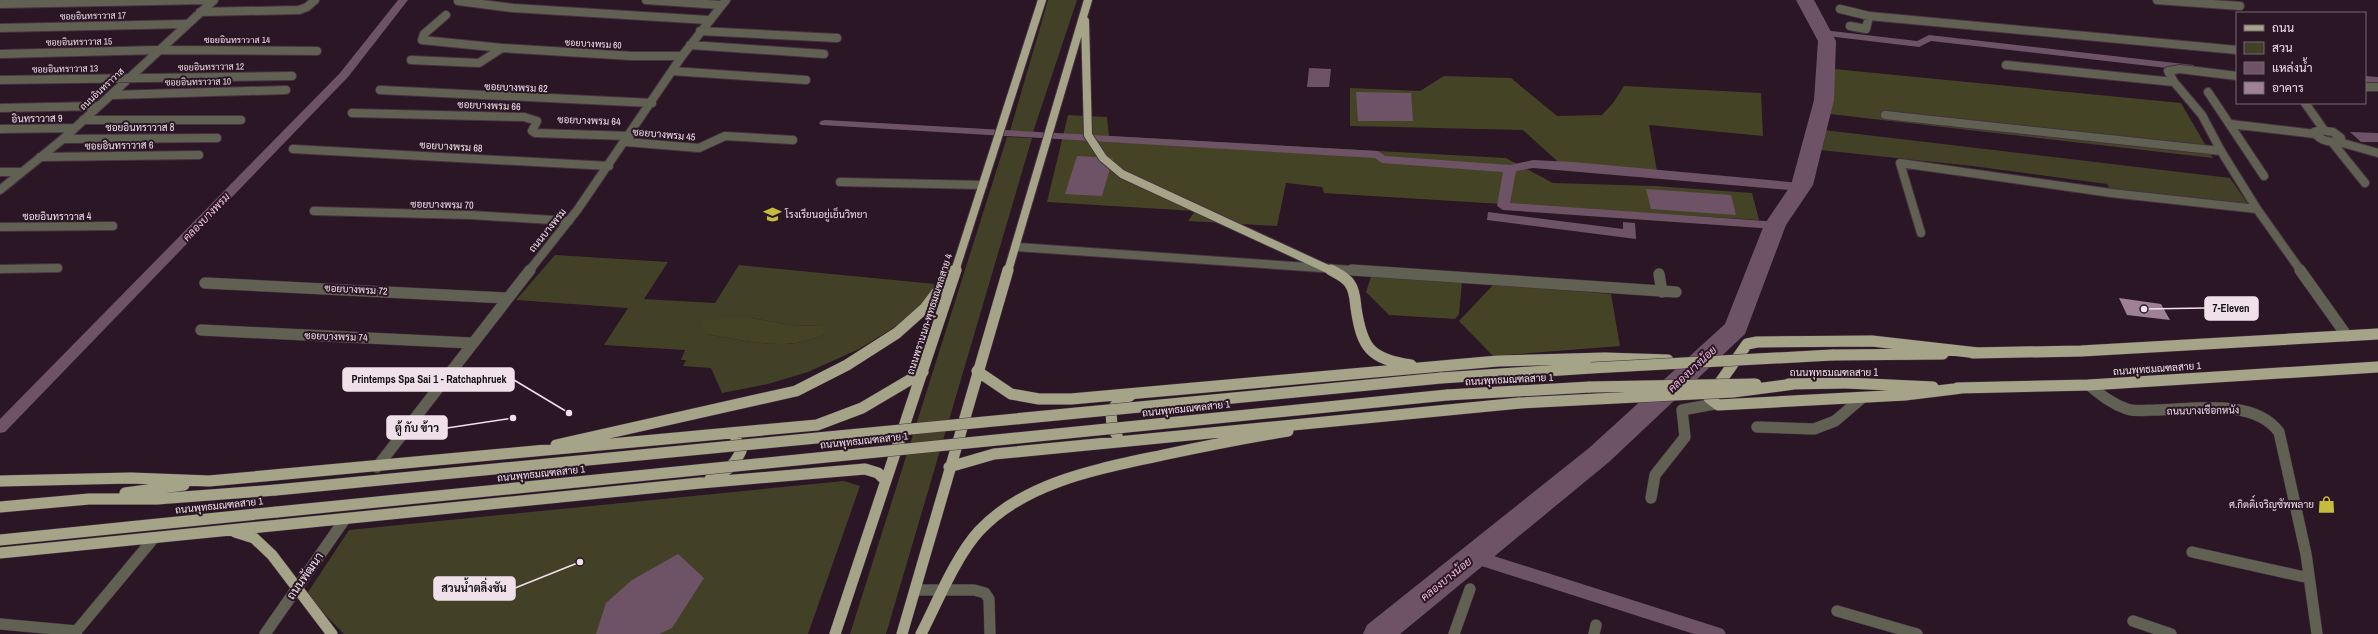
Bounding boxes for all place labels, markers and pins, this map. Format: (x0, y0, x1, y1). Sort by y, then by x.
school or university icon: โรงเรียนอยู่เย็นวิทยา (762, 204, 782, 224)
place label: โรงเรียนอยู่เย็นวิทยา (784, 207, 867, 222)
callout: 7-Eleven (2205, 297, 2258, 320)
callout: Printemps Spa Sai 1 - Ratchaphruek (343, 368, 514, 391)
callout: ตู้ กับ ข้าว (387, 416, 447, 439)
shop icon: ศ.กิตติ์เจริญซัพพลาย (2317, 494, 2337, 514)
place label: ศ.กิตติ์เจริญซัพพลาย (2229, 495, 2314, 511)
callout: สวนน้ำตลิ่งชัน (434, 577, 515, 600)

